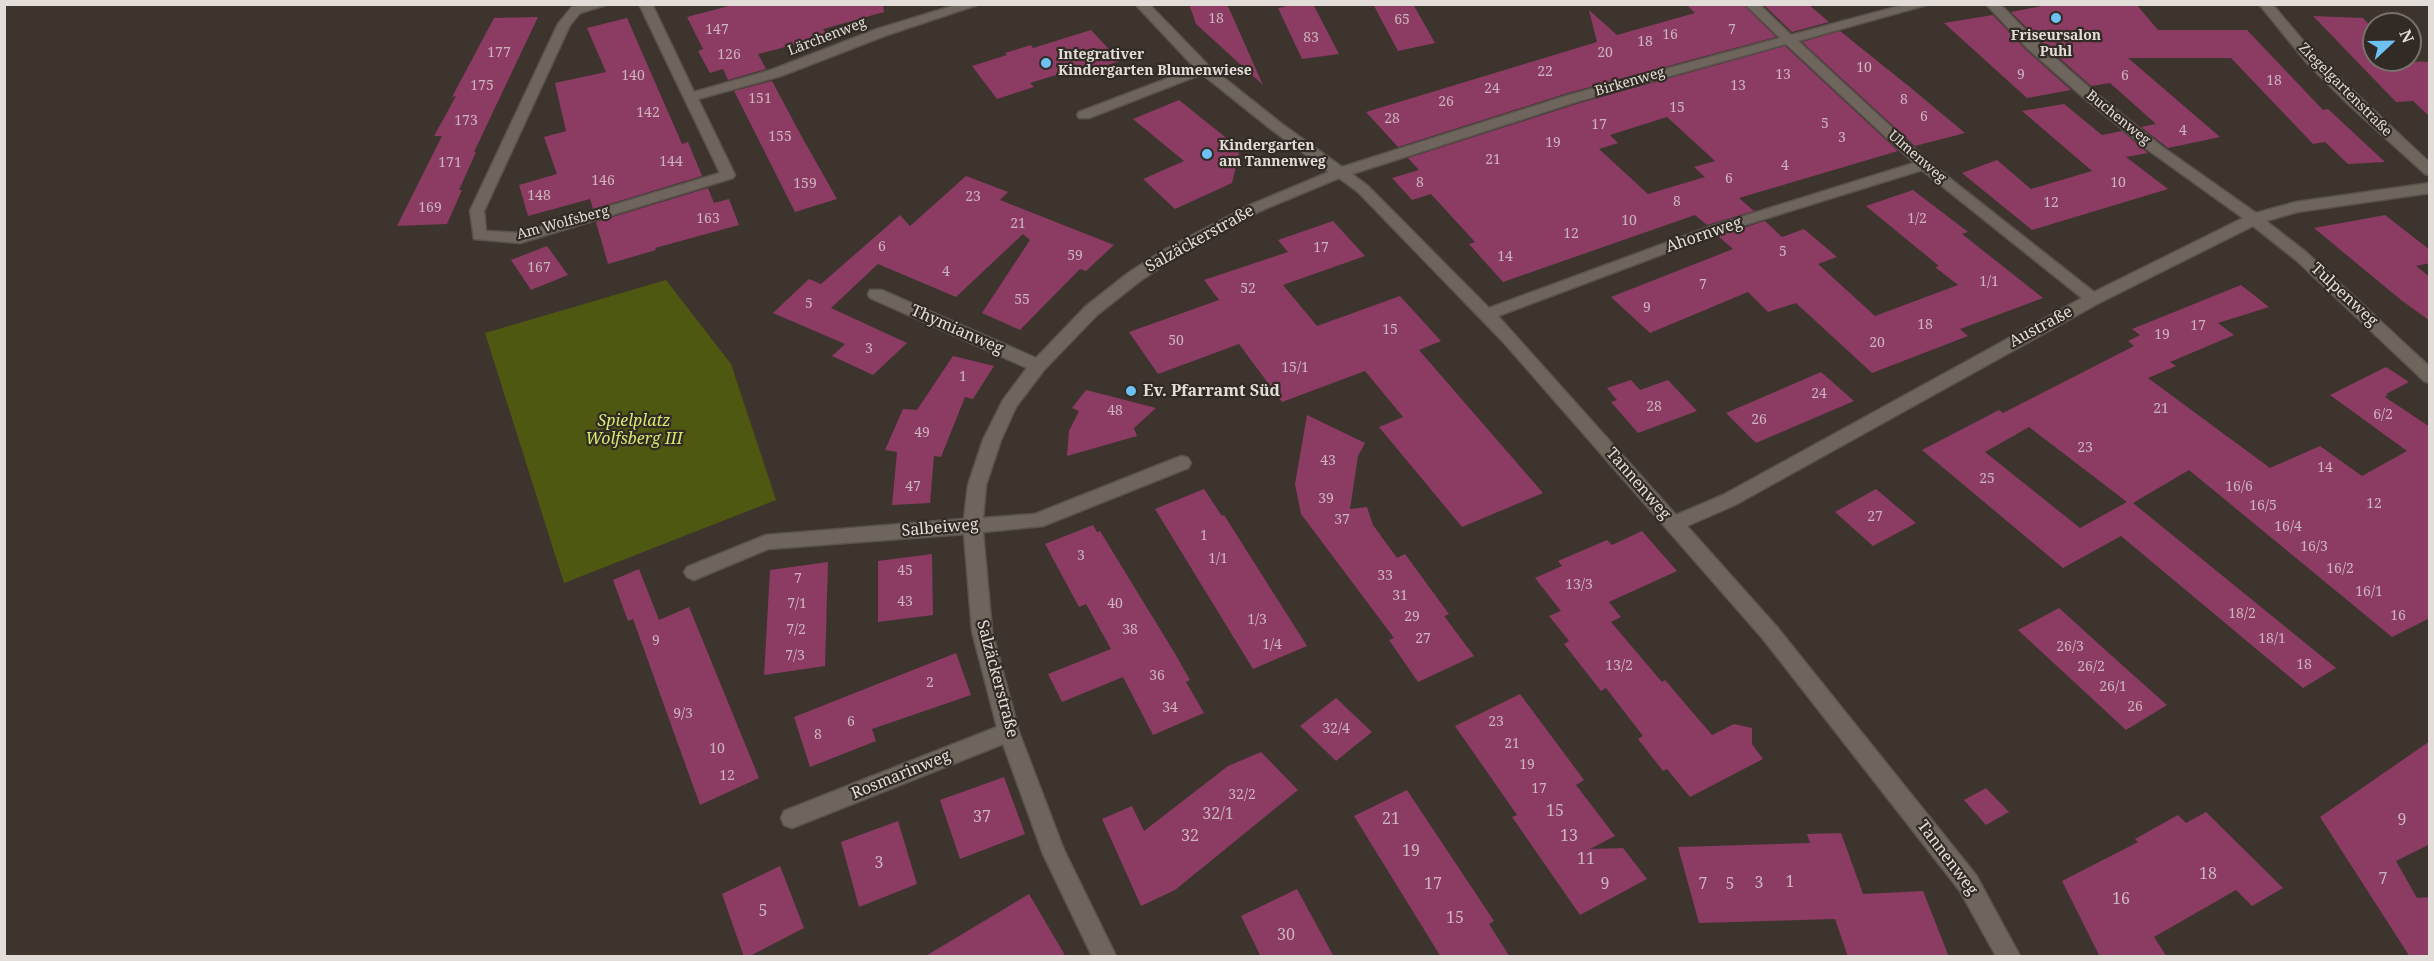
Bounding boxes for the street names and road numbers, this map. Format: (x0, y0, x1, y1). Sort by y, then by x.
street label: Lärchenweg (785, 14, 869, 60)
street label: Ziegelgartenstraße (2295, 40, 2395, 140)
street label: Birkenweg (1593, 64, 1667, 100)
street label: Buchenweg (2083, 87, 2153, 149)
street label: Ulmenweg (1885, 127, 1949, 187)
street label: Salzäckerstraße (1142, 201, 1258, 277)
street label: Am Wolfsberg (515, 203, 611, 243)
street label: Ahornweg (1663, 213, 1745, 257)
street label: Tulpenweg (2307, 259, 2381, 331)
street label: Thymianweg (908, 301, 1006, 359)
street label: Austraße (2006, 302, 2076, 352)
street label: Tannenweg (1602, 444, 1674, 524)
street label: Salbeiweg (901, 515, 979, 541)
street label: Salzäckerstraße (972, 618, 1022, 740)
street label: Rosmarinweg (849, 746, 953, 804)
street label: Tannenweg (1913, 817, 1981, 899)

